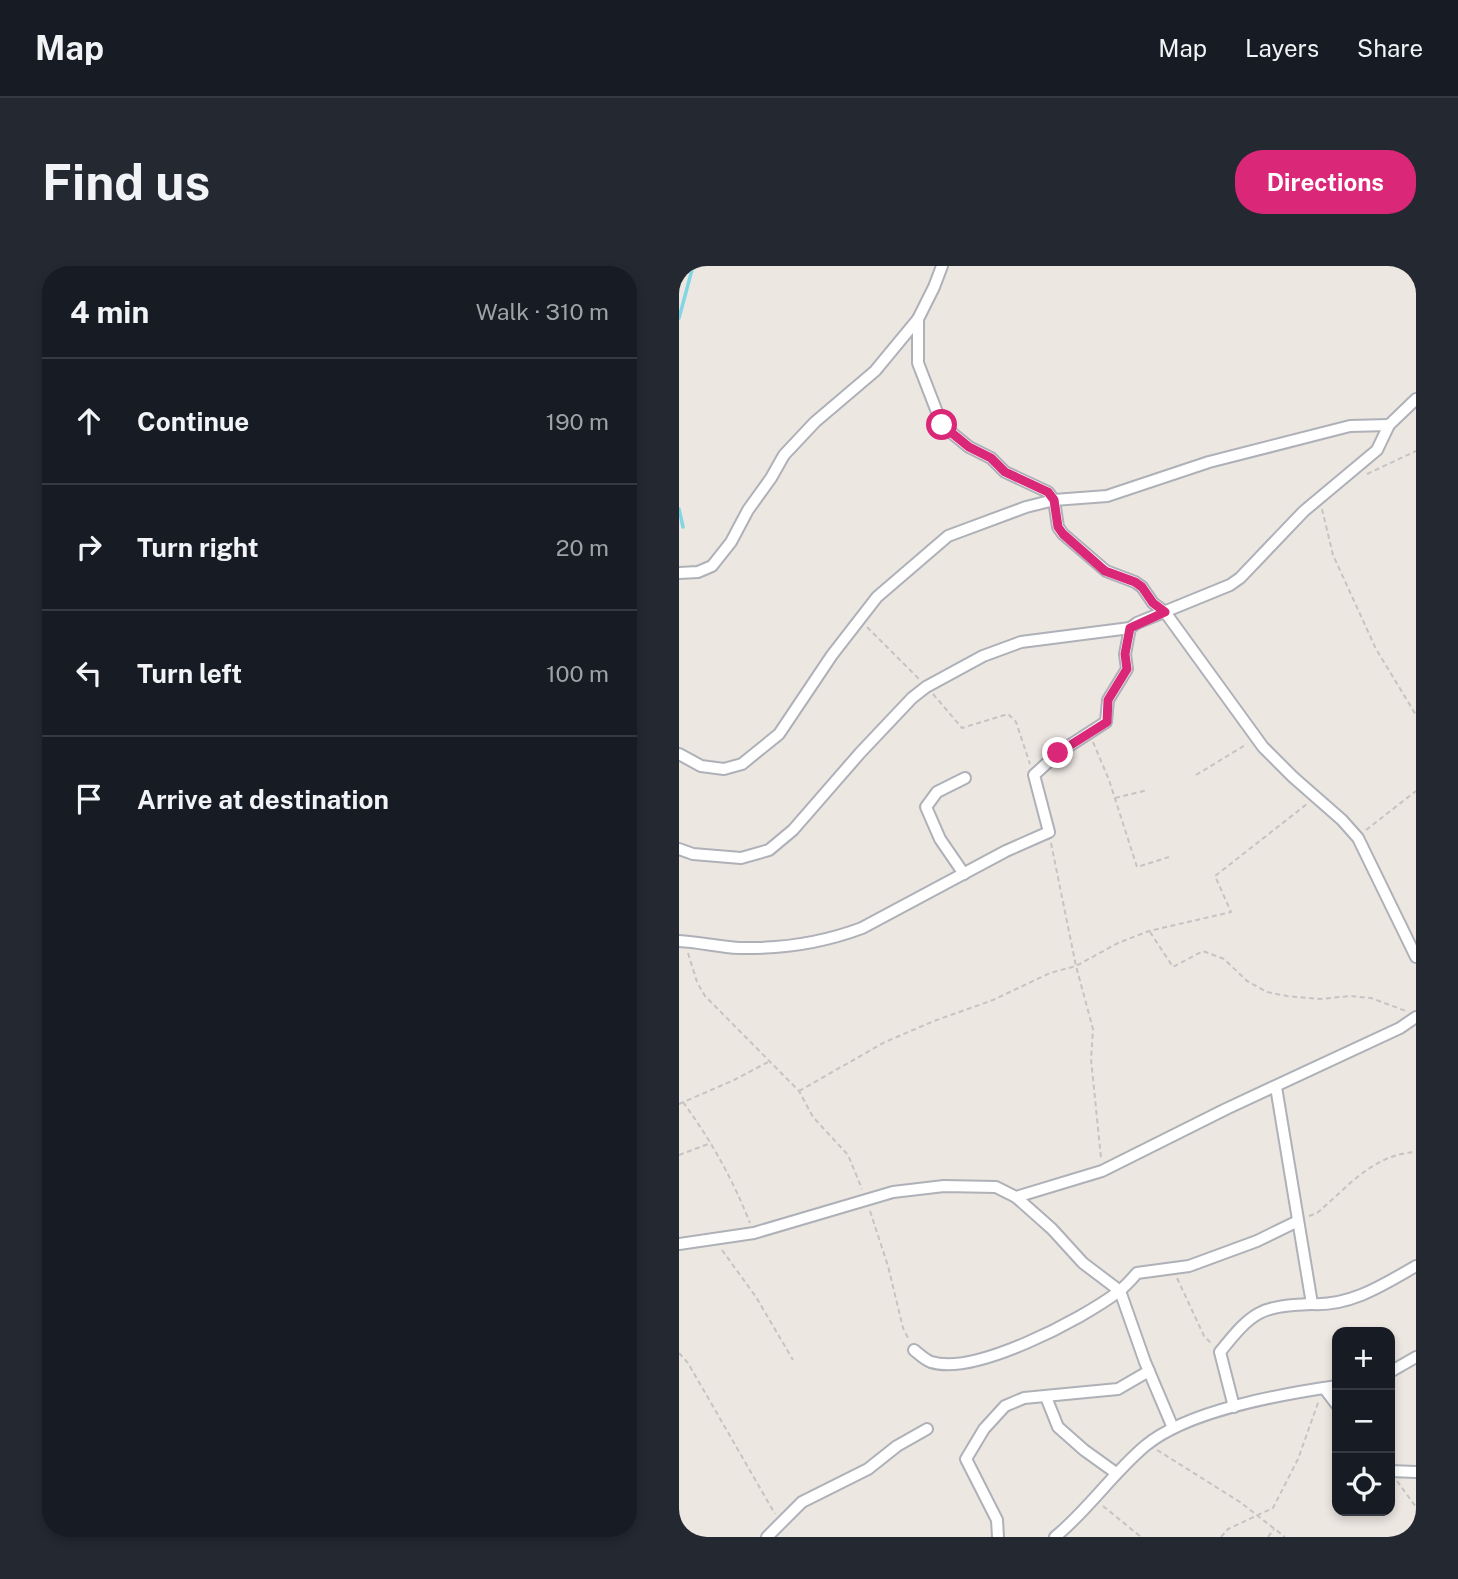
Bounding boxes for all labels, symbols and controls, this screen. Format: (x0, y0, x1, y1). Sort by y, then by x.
text: Map (35, 29, 104, 67)
text: Map (1158, 34, 1207, 62)
text: Layers (1245, 34, 1319, 62)
text: Share (1357, 34, 1423, 62)
button: Directions (1235, 150, 1416, 214)
text: Find us (42, 153, 210, 211)
text: 4 min (70, 294, 149, 330)
text: Walk · 310 m (476, 298, 609, 325)
icon: ahead (70, 402, 108, 440)
text: Continue (137, 406, 249, 437)
text: 190 m (546, 408, 609, 435)
route start (926, 409, 957, 440)
icon: right (70, 528, 108, 566)
text: Turn right (137, 532, 259, 563)
text: 20 m (556, 534, 609, 561)
icon: left (70, 654, 108, 692)
text: Turn left (137, 658, 242, 689)
text: 100 m (546, 660, 609, 687)
route end (1042, 737, 1073, 768)
icon: arrive (70, 780, 108, 818)
text: Arrive at destination (137, 784, 389, 815)
map controls (1332, 1327, 1395, 1516)
button: + (1332, 1327, 1395, 1390)
button: − (1332, 1390, 1395, 1453)
button: locate (1332, 1453, 1395, 1516)

